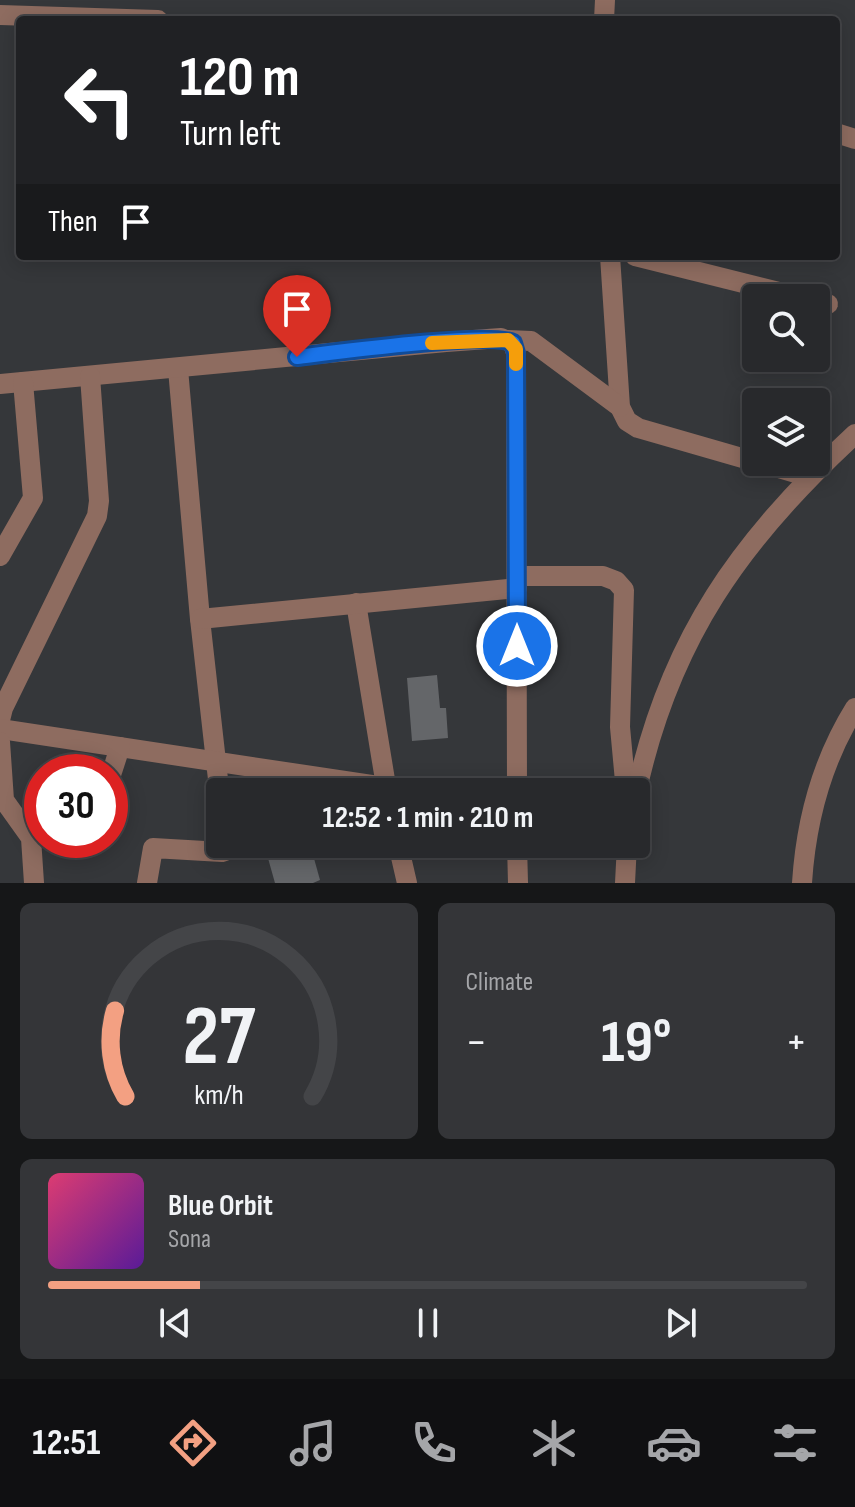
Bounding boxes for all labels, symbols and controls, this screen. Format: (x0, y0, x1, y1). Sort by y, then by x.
text: 120 m (180, 45, 300, 112)
icon: left (48, 48, 152, 152)
text: Turn left (180, 113, 281, 156)
icon: arrive (114, 200, 158, 244)
text: Then (48, 204, 98, 240)
pin (263, 275, 331, 357)
map controls (742, 284, 830, 476)
button: search (742, 284, 830, 372)
icon: arrive (275, 287, 319, 331)
button: layers (742, 388, 830, 476)
position arrow (475, 604, 559, 688)
speed limit sign: 30 (24, 754, 128, 858)
text: 12:52 · 1 min · 210 m (323, 800, 533, 836)
text: Climate (466, 967, 533, 998)
text: 27 (182, 988, 256, 1088)
text: 19° (601, 1007, 672, 1079)
text: − (466, 1016, 487, 1069)
text: + (785, 1016, 807, 1069)
text: km/h (194, 1078, 243, 1113)
text: Blue Orbit (168, 1188, 273, 1224)
text: Sona (168, 1224, 211, 1255)
icon: previous (153, 1301, 197, 1345)
icon: pause (406, 1301, 450, 1345)
icon: next (659, 1301, 703, 1345)
icon: directions (165, 1415, 221, 1471)
icon: music (285, 1415, 341, 1471)
icon: phone (406, 1415, 462, 1471)
icon: climate (526, 1415, 582, 1471)
icon: car (646, 1415, 702, 1471)
icon: filters (767, 1415, 823, 1471)
text: 12:51 (32, 1422, 100, 1465)

